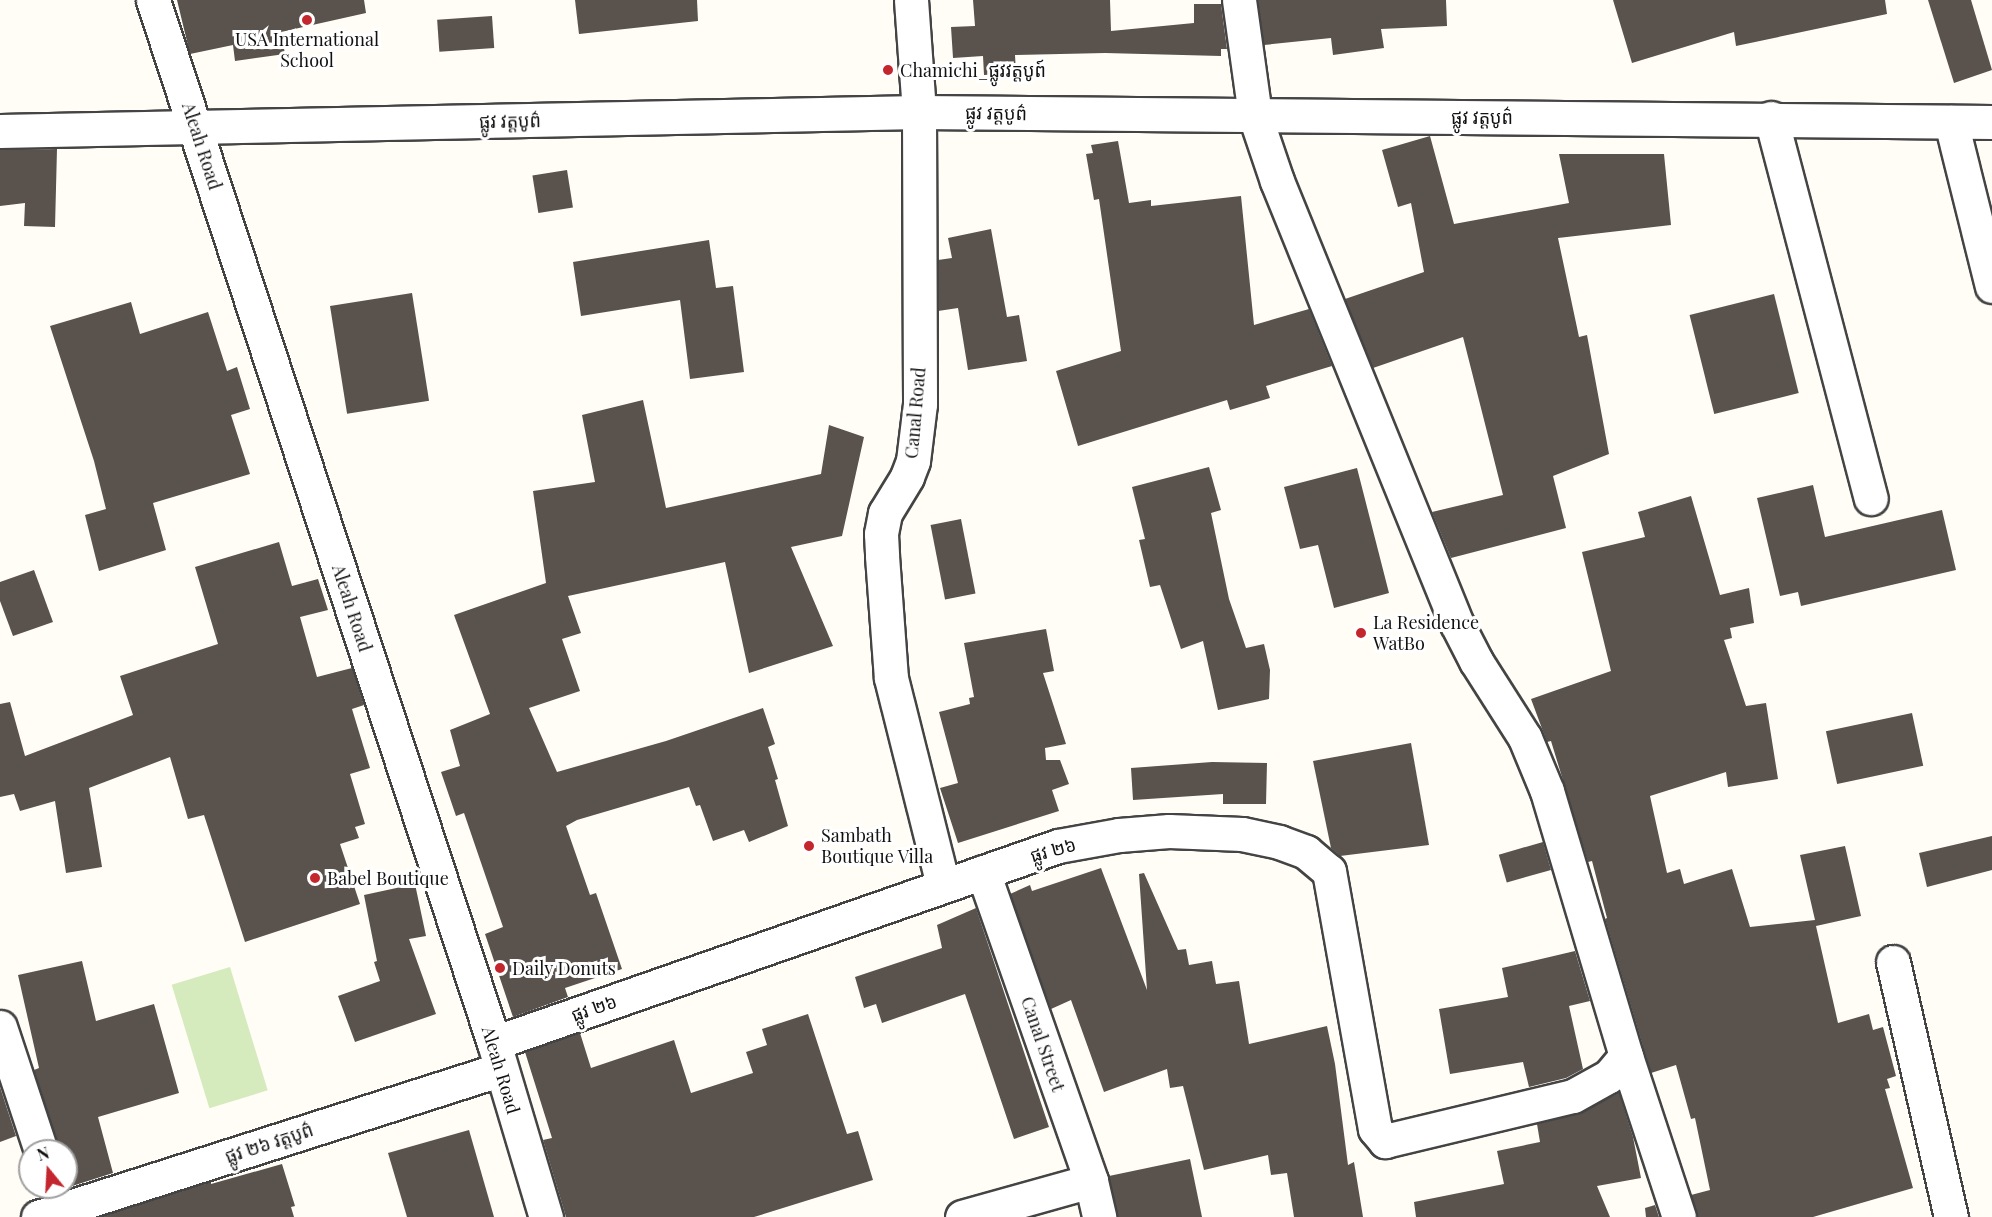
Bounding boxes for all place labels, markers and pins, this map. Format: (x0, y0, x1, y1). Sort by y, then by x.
marker: USA International School (300, 13, 314, 27)
place label: USA International School (235, 29, 379, 72)
place label: Chamichi_ផ្លូវវត្តបូព៍ (900, 59, 1046, 81)
marker: Chamichi_ផ្លូវវត្តបូព៍ (881, 63, 895, 77)
place label: La Residence WatBo (1373, 612, 1479, 654)
marker: La Residence WatBo (1354, 626, 1368, 640)
place label: Sambath Boutique Villa (821, 825, 934, 868)
marker: Sambath Boutique Villa (802, 839, 816, 853)
place label: Babel Boutique (327, 867, 449, 889)
marker: Babel Boutique (308, 871, 322, 885)
place label: Daily Donuts (512, 957, 616, 979)
marker: Daily Donuts (493, 961, 507, 975)

